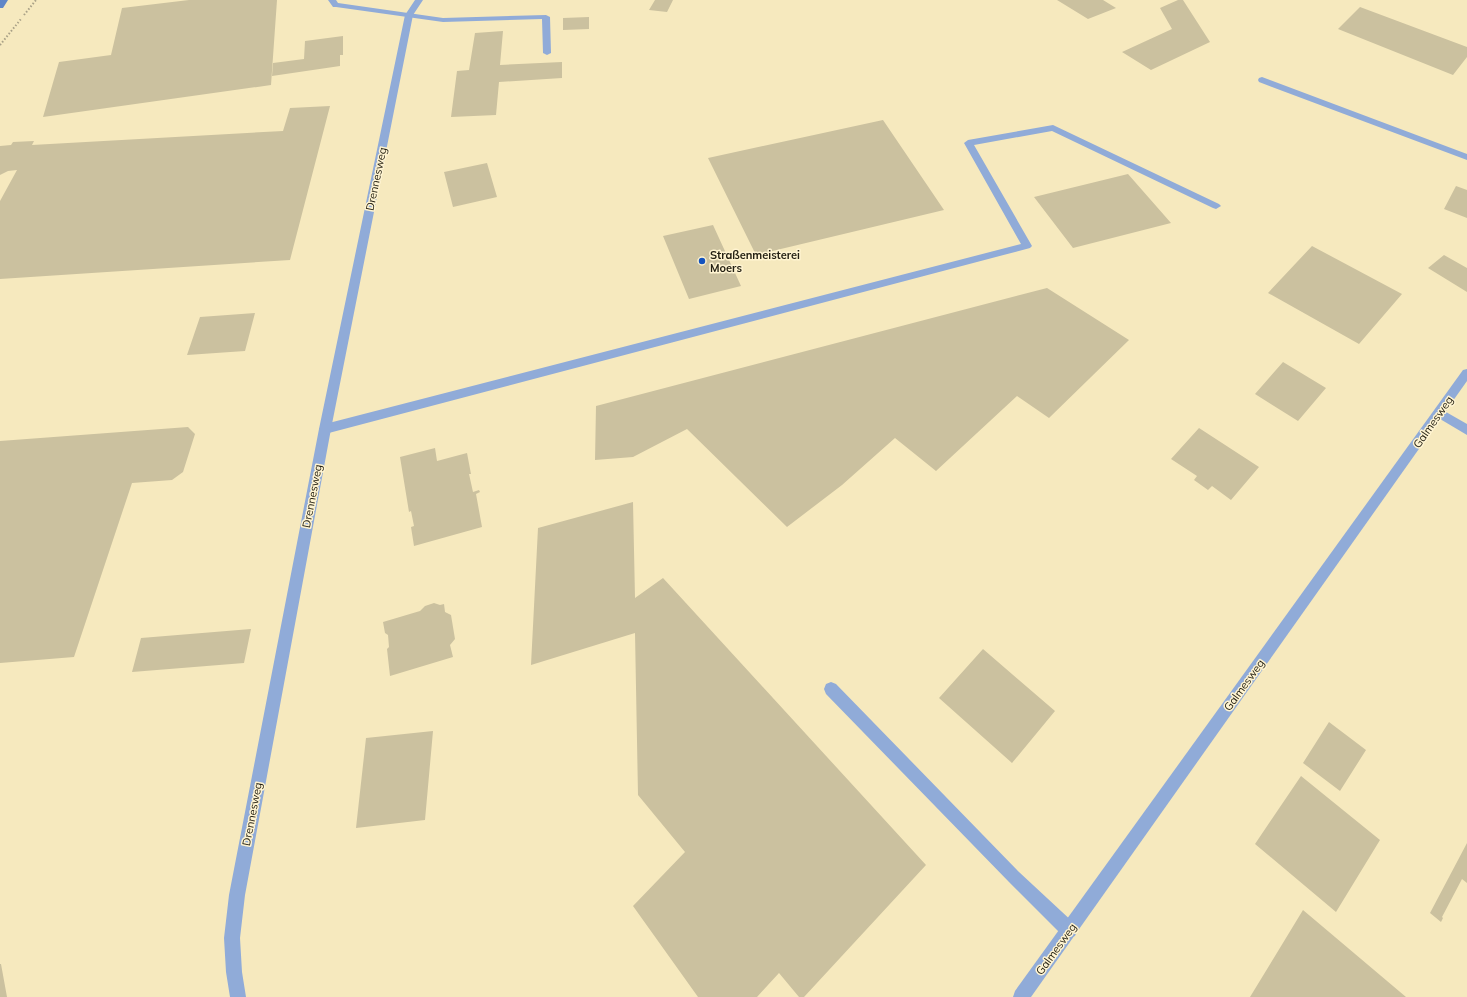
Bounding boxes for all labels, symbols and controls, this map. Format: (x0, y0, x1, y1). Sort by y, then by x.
street label: Drennesweg (362, 146, 390, 212)
place label: Straßenmeisterei Moers (710, 248, 800, 275)
marker: Straßenmeisterei Moers (697, 256, 707, 266)
street label: Galmesweg (1410, 393, 1456, 451)
street label: Drennesweg (299, 463, 325, 529)
street label: Galmesweg (1221, 656, 1267, 714)
street label: Drennesweg (239, 781, 265, 847)
street label: Galmesweg (1033, 920, 1079, 978)

